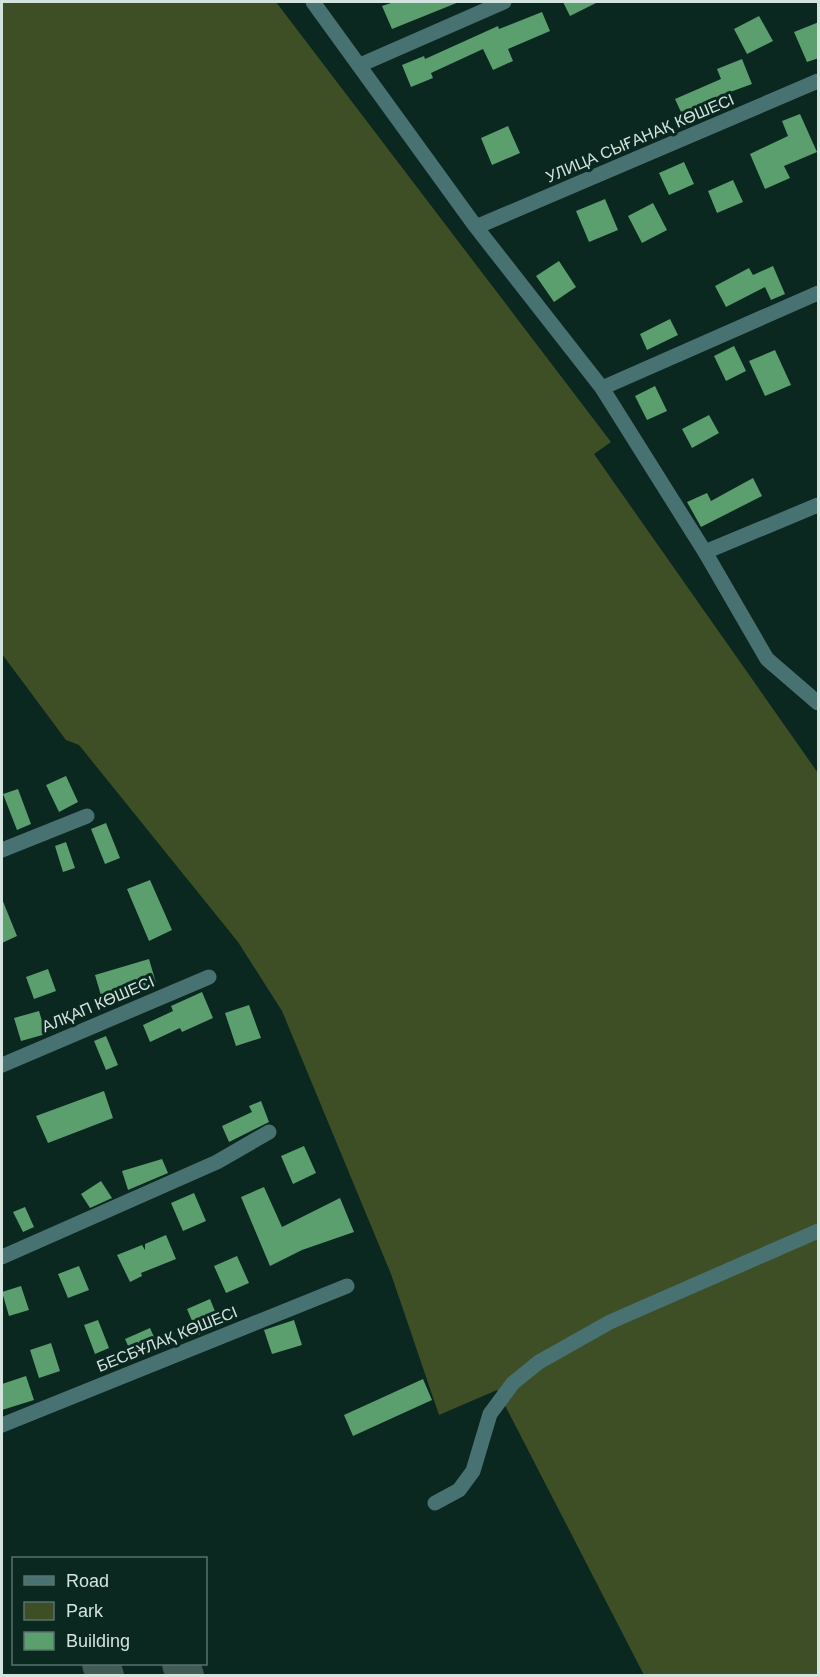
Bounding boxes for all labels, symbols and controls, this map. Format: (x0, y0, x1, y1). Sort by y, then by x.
street label: УЛИЦА СЫҒАНАҚ КӨШЕСІ (543, 91, 737, 185)
street label: АЛҚАП КӨШЕСІ (39, 973, 157, 1035)
street label: БЕСБҰЛАҚ КӨШЕСІ (94, 1303, 240, 1375)
legend (12, 1557, 207, 1665)
text: Road (66, 1571, 109, 1591)
text: Park (66, 1601, 104, 1621)
text: Building (66, 1631, 130, 1651)

